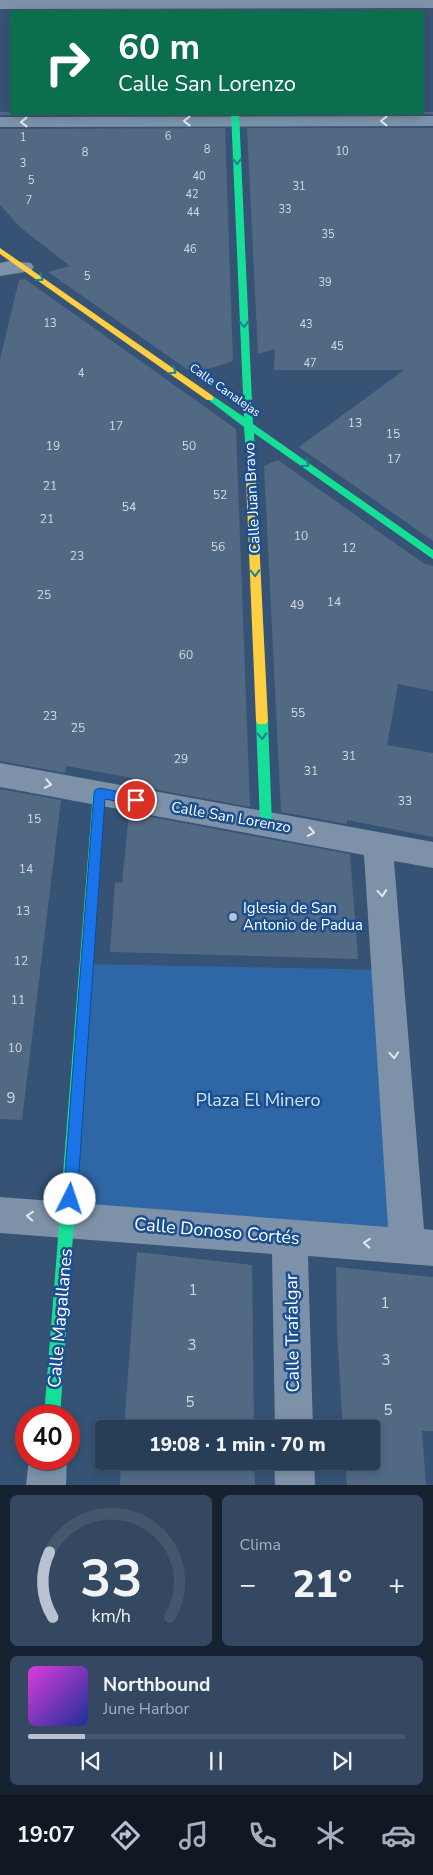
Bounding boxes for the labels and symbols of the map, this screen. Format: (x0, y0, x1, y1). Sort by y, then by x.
one-way arrow (183, 116, 190, 126)
one-way arrow (380, 116, 388, 126)
one-way arrow (20, 117, 28, 127)
house number: 6 (165, 129, 172, 144)
house number: 1 (20, 130, 26, 145)
house number: 8 (204, 142, 211, 157)
house number: 10 (335, 144, 349, 159)
house number: 8 (82, 145, 89, 160)
house number: 3 (20, 156, 26, 171)
one-way arrow (232, 157, 243, 165)
house number: 40 (192, 169, 206, 184)
house number: 5 (28, 173, 35, 188)
house number: 31 (292, 179, 306, 194)
house number: 42 (185, 187, 199, 202)
house number: 7 (26, 193, 32, 208)
house number: 33 (278, 202, 292, 217)
house number: 44 (186, 205, 200, 220)
house number: 35 (321, 227, 335, 242)
house number: 46 (183, 242, 197, 257)
house number: 5 (84, 269, 91, 284)
one-way arrow (34, 272, 44, 281)
house number: 39 (318, 275, 332, 290)
house number: 13 (43, 316, 57, 331)
house number: 43 (299, 317, 313, 332)
one-way arrow (239, 320, 250, 328)
house number: 45 (330, 339, 344, 354)
house number: 47 (303, 356, 317, 371)
street label: Calle Canalejas (186, 360, 264, 420)
one-way arrow (167, 365, 177, 374)
house number: 4 (78, 366, 85, 381)
house number: 13 (348, 415, 362, 431)
house number: 17 (109, 418, 123, 434)
house number: 15 (386, 426, 400, 442)
house number: 19 (46, 438, 60, 454)
house number: 50 (182, 438, 196, 454)
street label: Calle Juan Bravo (239, 442, 265, 554)
house number: 17 (387, 451, 401, 467)
one-way arrow (300, 458, 310, 467)
house number: 21 (43, 478, 57, 494)
house number: 52 (213, 487, 227, 503)
house number: 54 (122, 499, 136, 515)
house number: 21 (40, 511, 54, 527)
house number: 10 (294, 528, 308, 544)
house number: 56 (211, 539, 225, 555)
house number: 12 (342, 540, 356, 556)
house number: 23 (70, 548, 84, 564)
one-way arrow (250, 570, 261, 578)
house number: 25 (37, 587, 51, 603)
house number: 14 (327, 594, 341, 610)
house number: 49 (290, 597, 304, 613)
house number: 60 (179, 647, 193, 663)
house number: 55 (291, 705, 305, 721)
house number: 23 (43, 708, 57, 724)
house number: 25 (71, 720, 85, 736)
one-way arrow (257, 732, 268, 740)
house number: 31 (342, 748, 356, 764)
house number: 29 (174, 751, 188, 767)
house number: 31 (304, 763, 318, 779)
one-way arrow (44, 778, 52, 788)
pin (115, 779, 157, 821)
house number: 33 (398, 793, 412, 809)
street label: Calle San Lorenzo (170, 797, 292, 837)
house number: 15 (27, 811, 41, 827)
one-way arrow (307, 826, 315, 837)
house number: 14 (19, 861, 33, 877)
one-way arrow (376, 889, 387, 897)
place label: Iglesia de San Antonio de Padua (243, 898, 363, 935)
house number: 13 (16, 903, 30, 919)
marker: Iglesia de San Antonio de Padua (227, 911, 239, 923)
house number: 12 (14, 953, 28, 969)
house number: 11 (11, 992, 25, 1008)
house number: 10 (8, 1040, 22, 1056)
one-way arrow (388, 1052, 399, 1060)
house number: 9 (6, 1088, 16, 1108)
park label: Plaza El Minero (196, 1088, 320, 1112)
position arrow (43, 1172, 95, 1224)
one-way arrow (26, 1211, 34, 1222)
street label: Calle Donoso Cortés (133, 1212, 301, 1250)
one-way arrow (363, 1238, 371, 1249)
street label: Calle Magallanes (42, 1247, 78, 1389)
street label: Calle Trafalgar (279, 1273, 305, 1393)
house number: 1 (188, 1280, 198, 1300)
house number: 1 (380, 1293, 390, 1313)
house number: 3 (187, 1335, 197, 1355)
house number: 3 (381, 1350, 391, 1370)
house number: 5 (185, 1392, 195, 1412)
house number: 5 (383, 1400, 393, 1420)
speed limit sign: 40 (15, 1405, 80, 1470)

